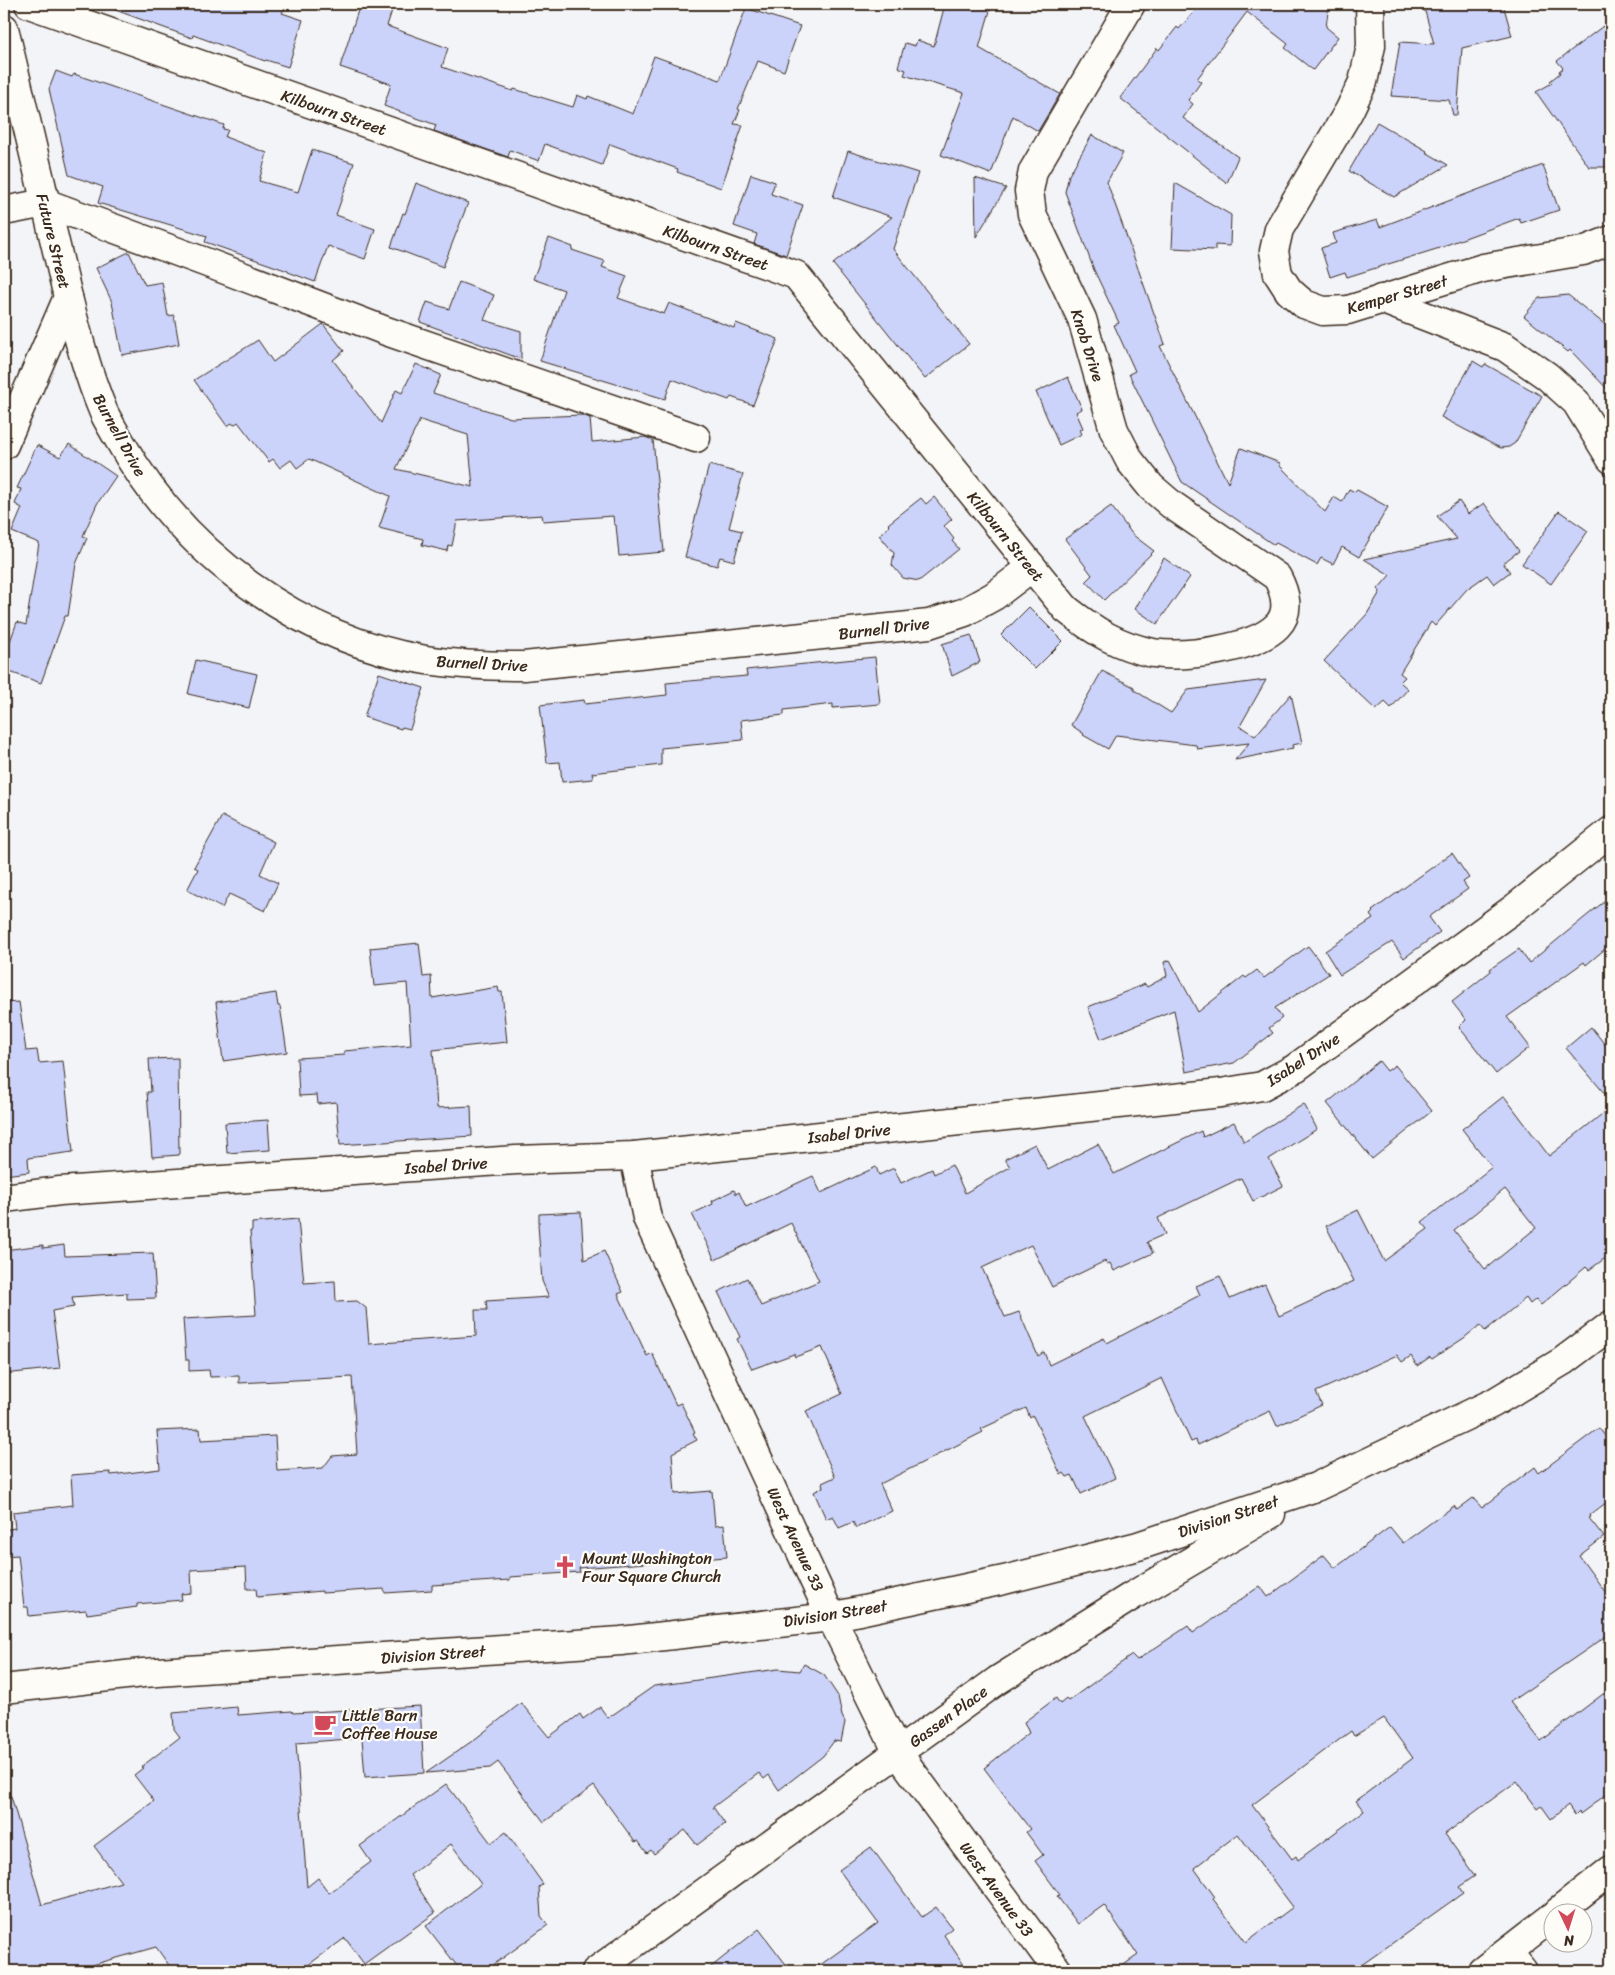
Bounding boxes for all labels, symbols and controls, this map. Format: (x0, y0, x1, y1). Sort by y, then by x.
street label: Kilbourn Street (277, 81, 391, 144)
street label: Future Street (28, 190, 79, 292)
street label: Kilbourn Street (659, 216, 773, 279)
street label: Kemper Street (1343, 266, 1451, 323)
street label: Knob Drive (1062, 305, 1113, 386)
street label: Burnell Drive (85, 388, 154, 482)
street label: Kilbourn Street (960, 484, 1052, 588)
street label: Burnell Drive (837, 609, 931, 648)
street label: Burnell Drive (435, 647, 528, 680)
street label: Isabel Drive (1260, 1025, 1346, 1095)
street label: Isabel Drive (805, 1115, 892, 1152)
street label: Isabel Drive (402, 1148, 489, 1183)
street label: West Avenue 33 (759, 1482, 833, 1596)
street label: Division Street (1174, 1486, 1283, 1546)
place label: Mount Washington Four Square Church (582, 1544, 721, 1591)
church icon: Mount Washington Four Square Church (552, 1554, 578, 1580)
street label: Division Street (781, 1591, 890, 1636)
street label: Division Street (380, 1636, 487, 1673)
street label: Gassen Place (902, 1678, 994, 1755)
place label: Little Barn Coffee House (342, 1701, 438, 1748)
cafe icon: Little Barn Coffee House (312, 1711, 338, 1737)
street label: West Avenue 33 (952, 1835, 1041, 1943)
north arrow (1542, 1902, 1592, 1952)
text: N (1563, 1928, 1576, 1953)

